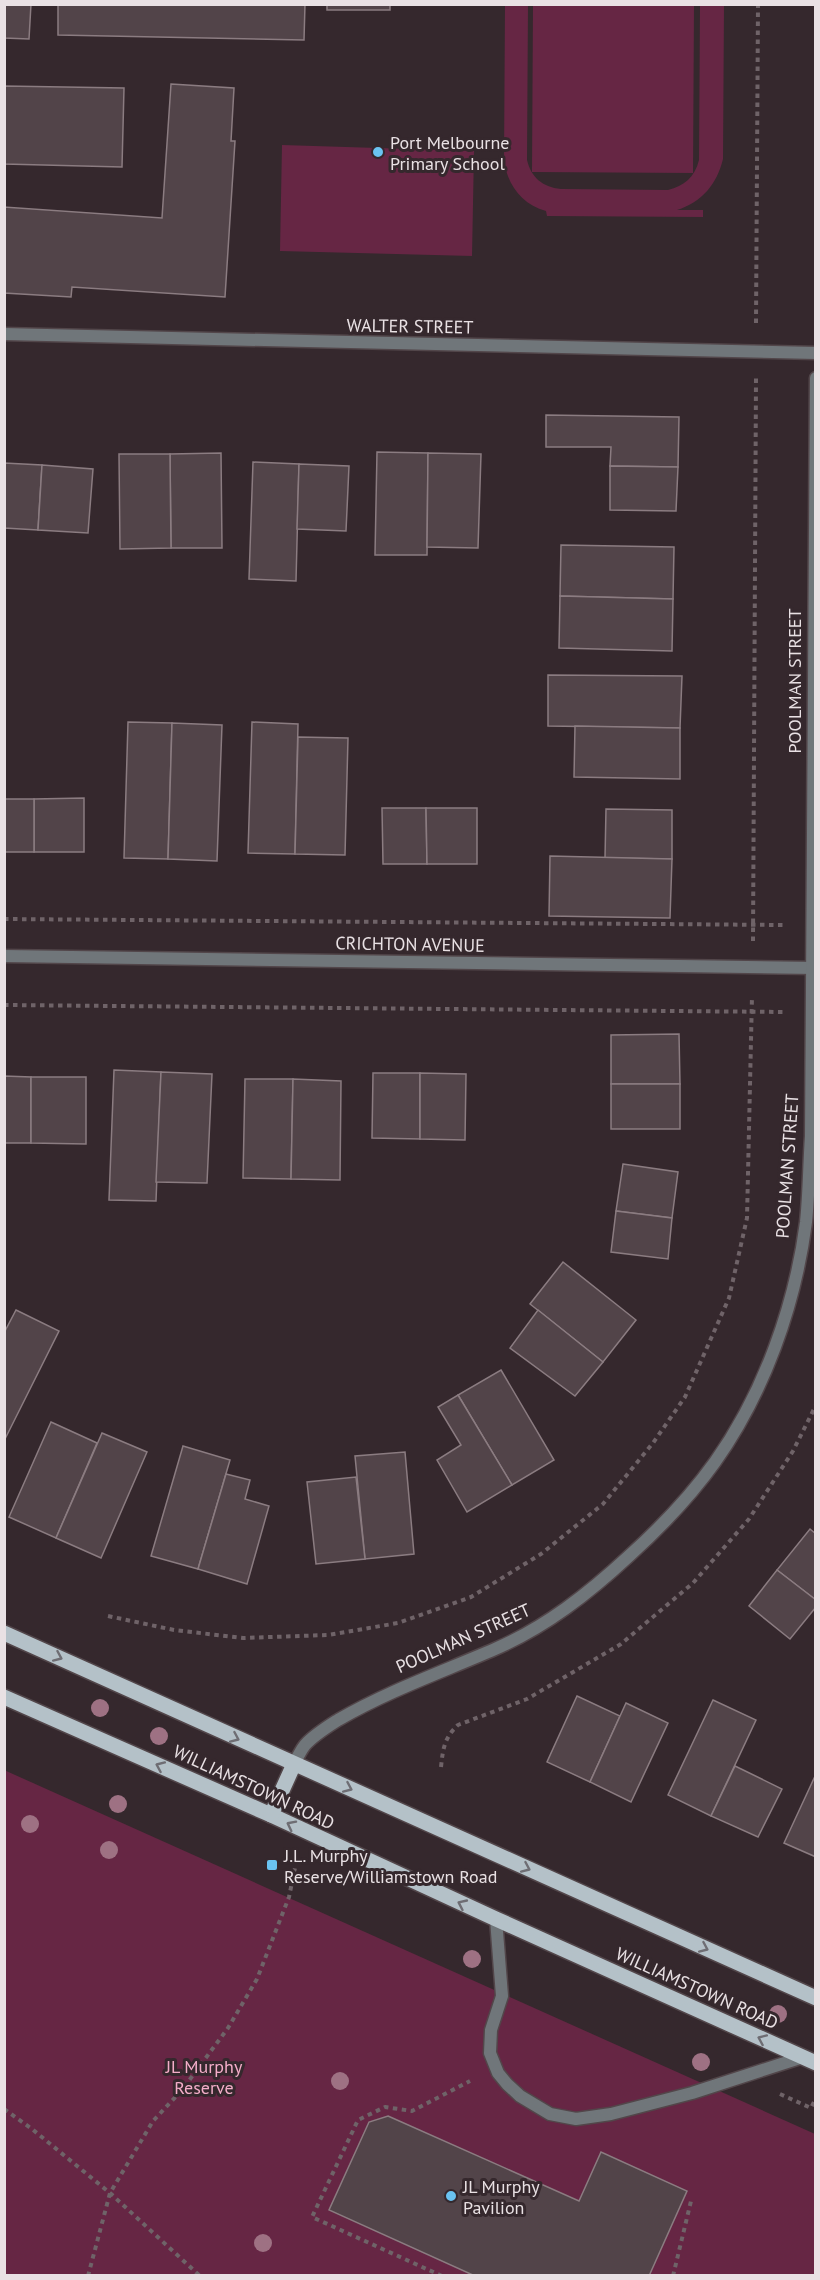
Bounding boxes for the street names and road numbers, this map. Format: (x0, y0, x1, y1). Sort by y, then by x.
street label: WALTER STREET (346, 313, 474, 339)
street label: POOLMAN STREET (783, 609, 806, 753)
street label: CRICHTON AVENUE (335, 931, 485, 957)
street label: POOLMAN STREET (770, 1093, 804, 1239)
street label: POOLMAN STREET (392, 1598, 534, 1678)
street label: WILLIAMSTOWN ROAD (170, 1740, 338, 1834)
street label: WILLIAMSTOWN ROAD (612, 1942, 782, 2034)

